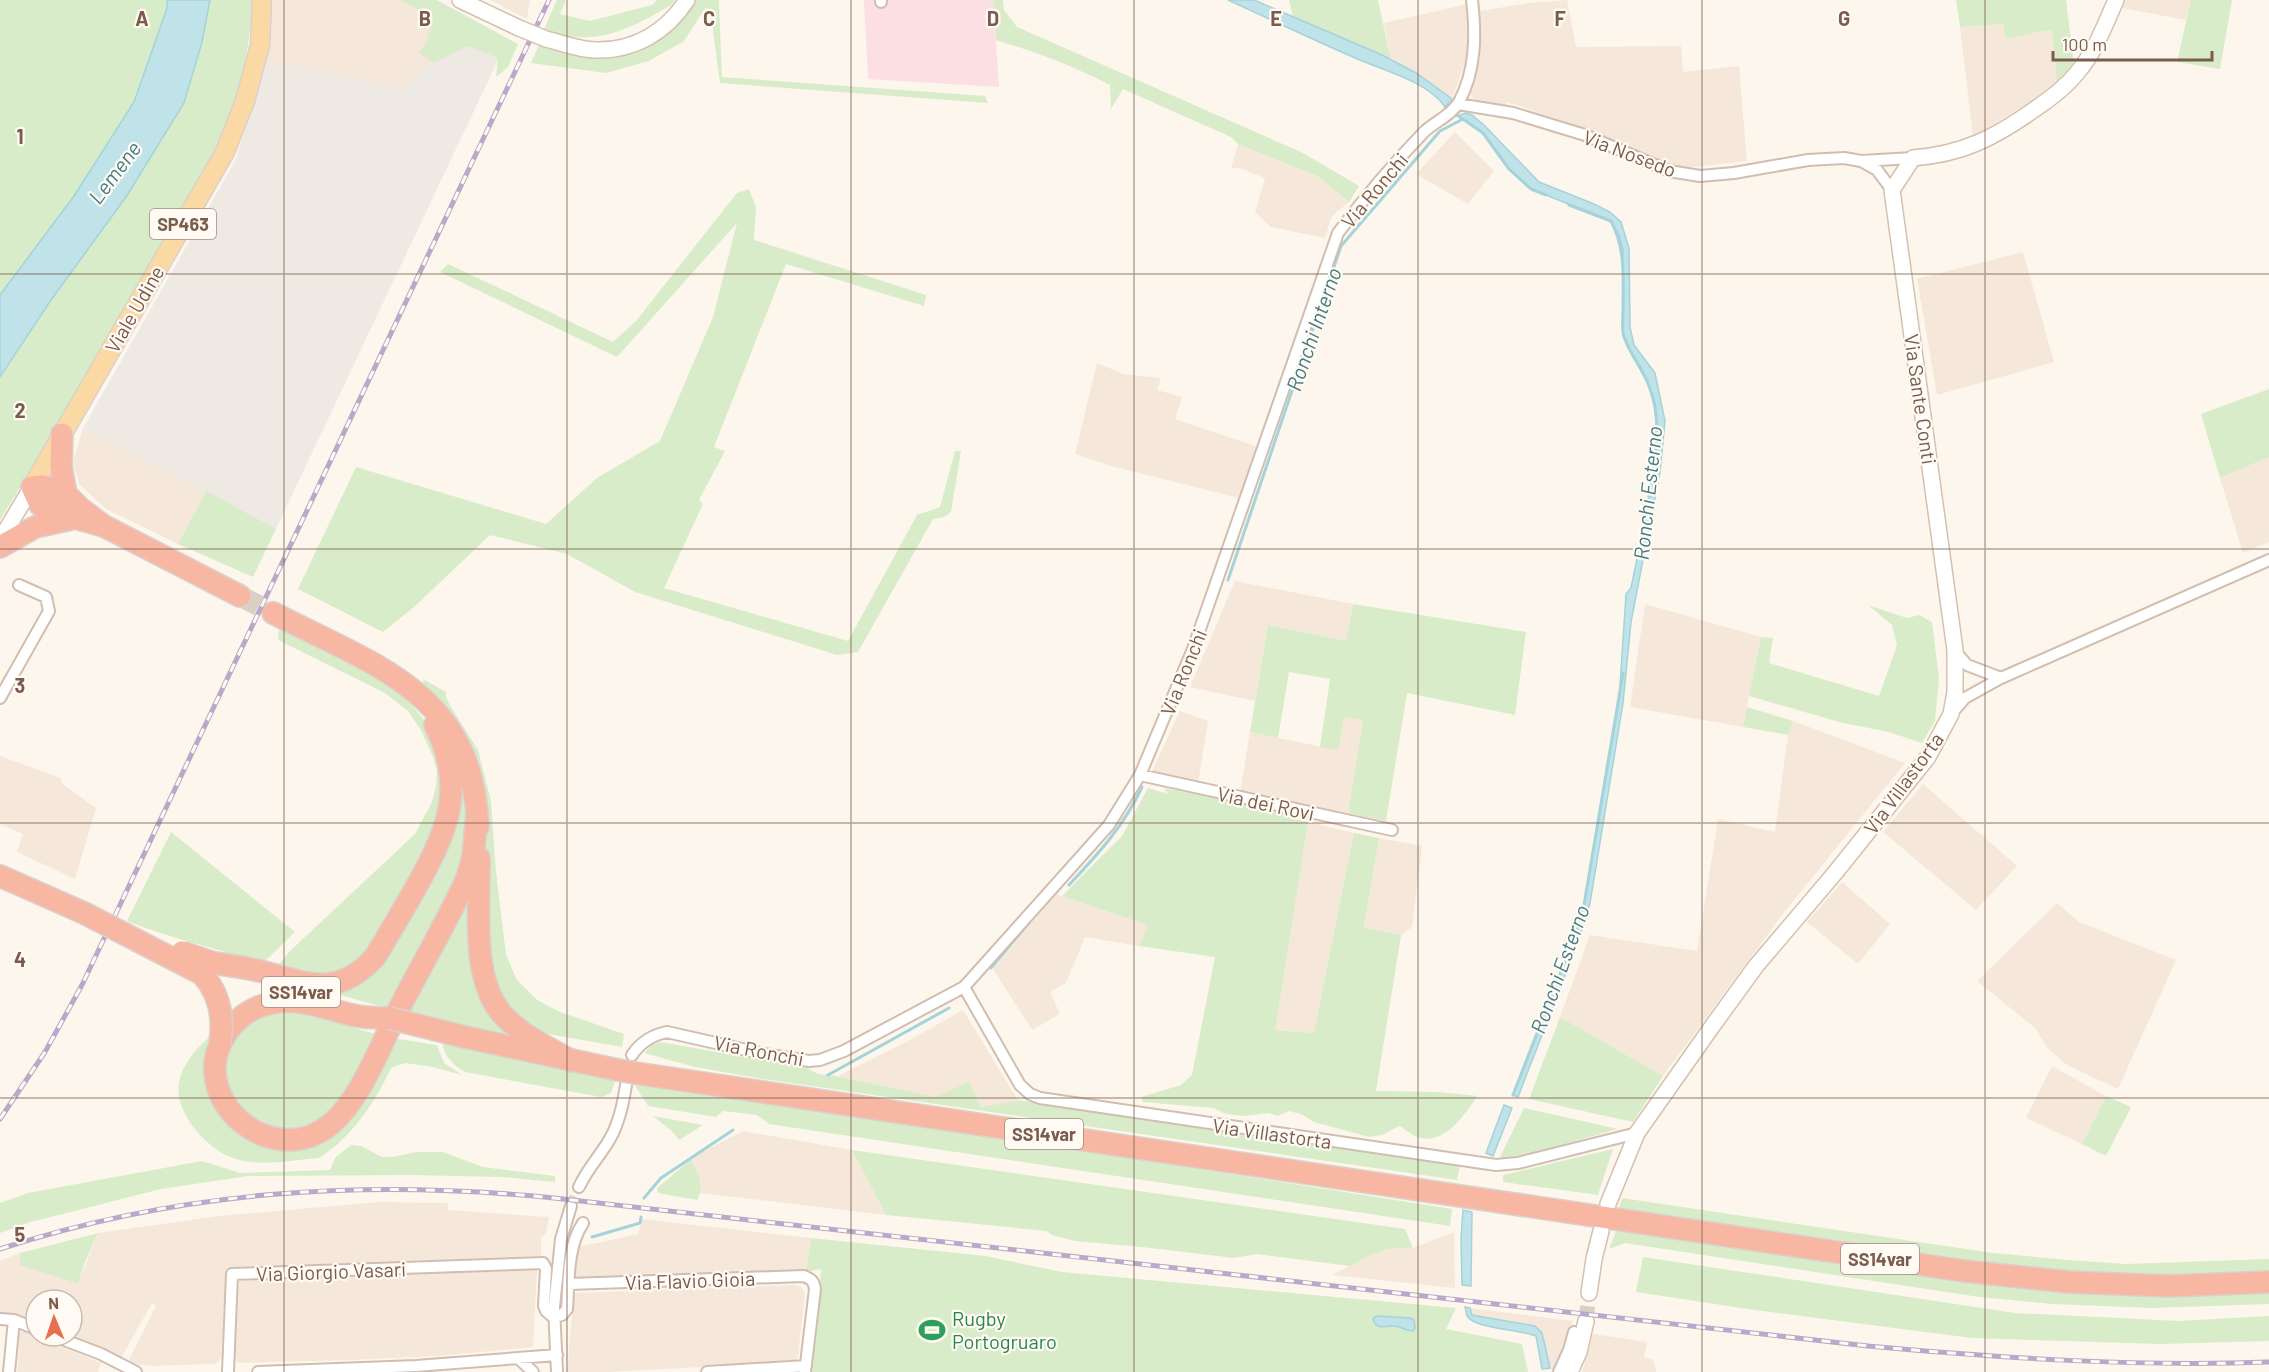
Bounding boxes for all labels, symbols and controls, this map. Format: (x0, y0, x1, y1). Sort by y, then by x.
text: A (135, 6, 149, 30)
text: B (419, 6, 431, 30)
text: C (703, 6, 715, 30)
text: D (987, 6, 999, 30)
text: E (1270, 6, 1282, 30)
text: F (1554, 6, 1566, 30)
text: G (1838, 6, 1850, 30)
scale bar (2053, 24, 2212, 62)
text: 100 m (2062, 33, 2107, 55)
text: 1 (16, 124, 24, 148)
street label: Via Nosedo (1580, 124, 1680, 182)
water label: Lemene (82, 136, 146, 208)
street label: Via Ronchi (1336, 147, 1412, 233)
road number: SP463 (150, 209, 216, 239)
street label: Viale Udine (99, 261, 169, 357)
water label: Ronchi Interno (1280, 264, 1346, 394)
street label: Via Sante Conti (1900, 332, 1942, 466)
text: 2 (14, 398, 26, 422)
water label: Ronchi Esterno (1628, 425, 1666, 561)
street label: Via Ronchi (1155, 625, 1211, 719)
text: 3 (15, 673, 25, 697)
street label: Via Villastorta (1858, 727, 1948, 839)
street label: Via dei Rovi (1215, 781, 1317, 825)
water label: Ronchi Esterno (1524, 901, 1594, 1037)
text: 4 (14, 947, 26, 971)
road number: SS14var (262, 977, 340, 1007)
street label: Via Ronchi (712, 1030, 806, 1070)
street label: Via Villastorta (1211, 1113, 1333, 1153)
road number: SS14var (1005, 1119, 1083, 1149)
text: 5 (15, 1222, 26, 1246)
road number: SS14var (1841, 1244, 1919, 1274)
street label: Via Giorgio Vasari (255, 1256, 407, 1286)
street label: Via Flavio Gioia (624, 1266, 756, 1294)
north arrow (24, 1288, 84, 1348)
text: N (48, 1293, 59, 1312)
place label: Rugby Portogruaro (952, 1306, 1057, 1353)
sports icon: Rugby Portogruaro (917, 1315, 947, 1345)

